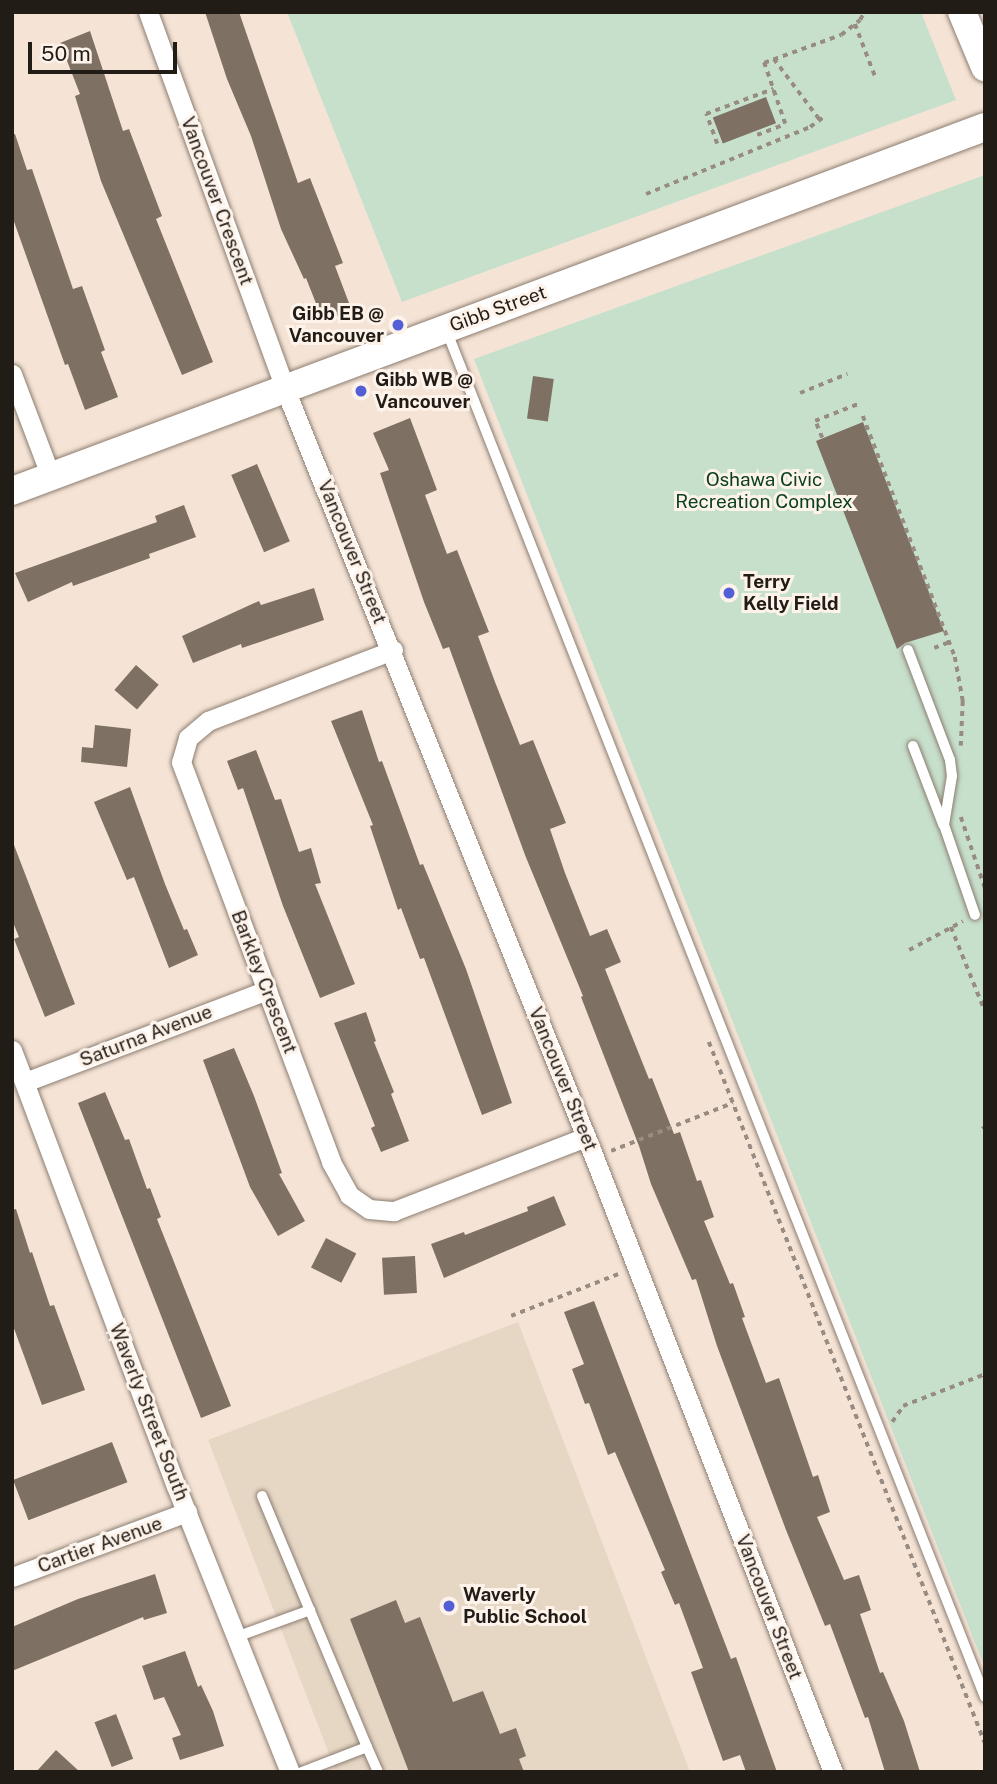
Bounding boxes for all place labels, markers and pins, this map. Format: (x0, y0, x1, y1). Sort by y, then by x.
place label: Gibb EB @ Vancouver (289, 303, 384, 347)
marker: Gibb EB @ Vancouver (390, 317, 406, 333)
place label: Gibb WB @ Vancouver (375, 369, 473, 413)
marker: Gibb WB @ Vancouver (353, 383, 369, 399)
place label: Terry Kelly Field (743, 571, 839, 615)
marker: Terry Kelly Field (721, 585, 737, 601)
place label: Waverly Public School (463, 1584, 587, 1628)
marker: Waverly Public School (441, 1598, 457, 1614)

